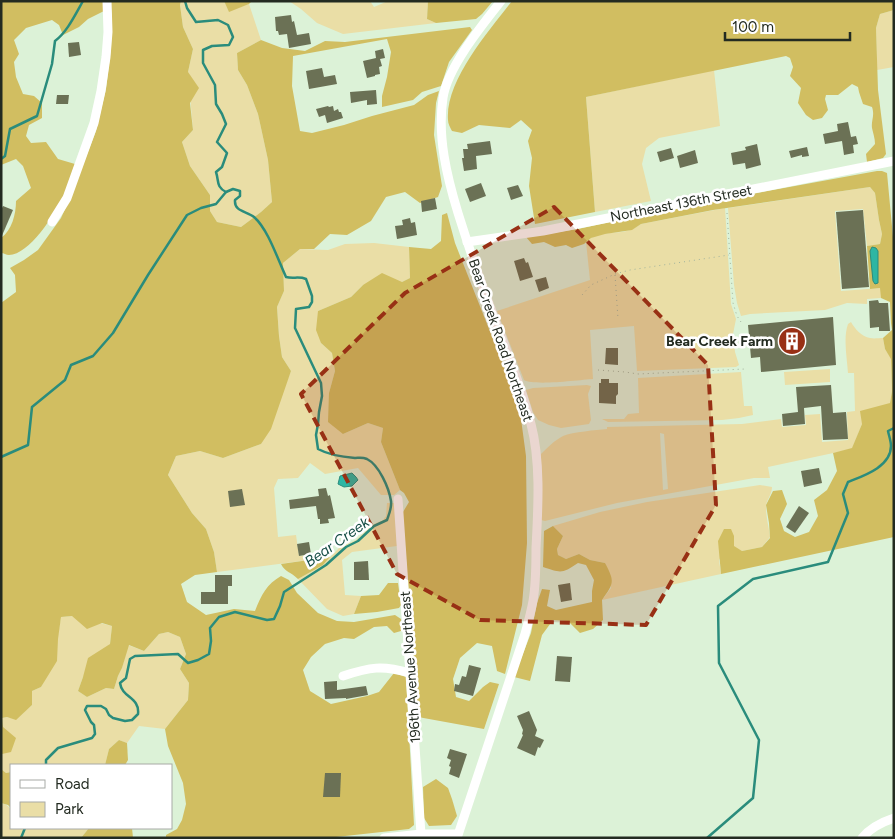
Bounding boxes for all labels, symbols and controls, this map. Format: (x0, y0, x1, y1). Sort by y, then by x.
scale bar (725, 10, 850, 42)
text: 100 m (732, 18, 774, 36)
street label: Northeast 136th Street (609, 181, 753, 226)
street label: Bear Creek Road Northeast (465, 257, 536, 424)
building icon: Bear Creek Farm (777, 326, 807, 356)
place label: Bear Creek Farm (666, 333, 773, 350)
water label: Bear Creek (301, 513, 373, 571)
street label: 196th Avenue Northeast (397, 590, 424, 744)
legend (10, 764, 172, 829)
text: Road (55, 775, 90, 793)
text: Park (55, 800, 84, 818)

